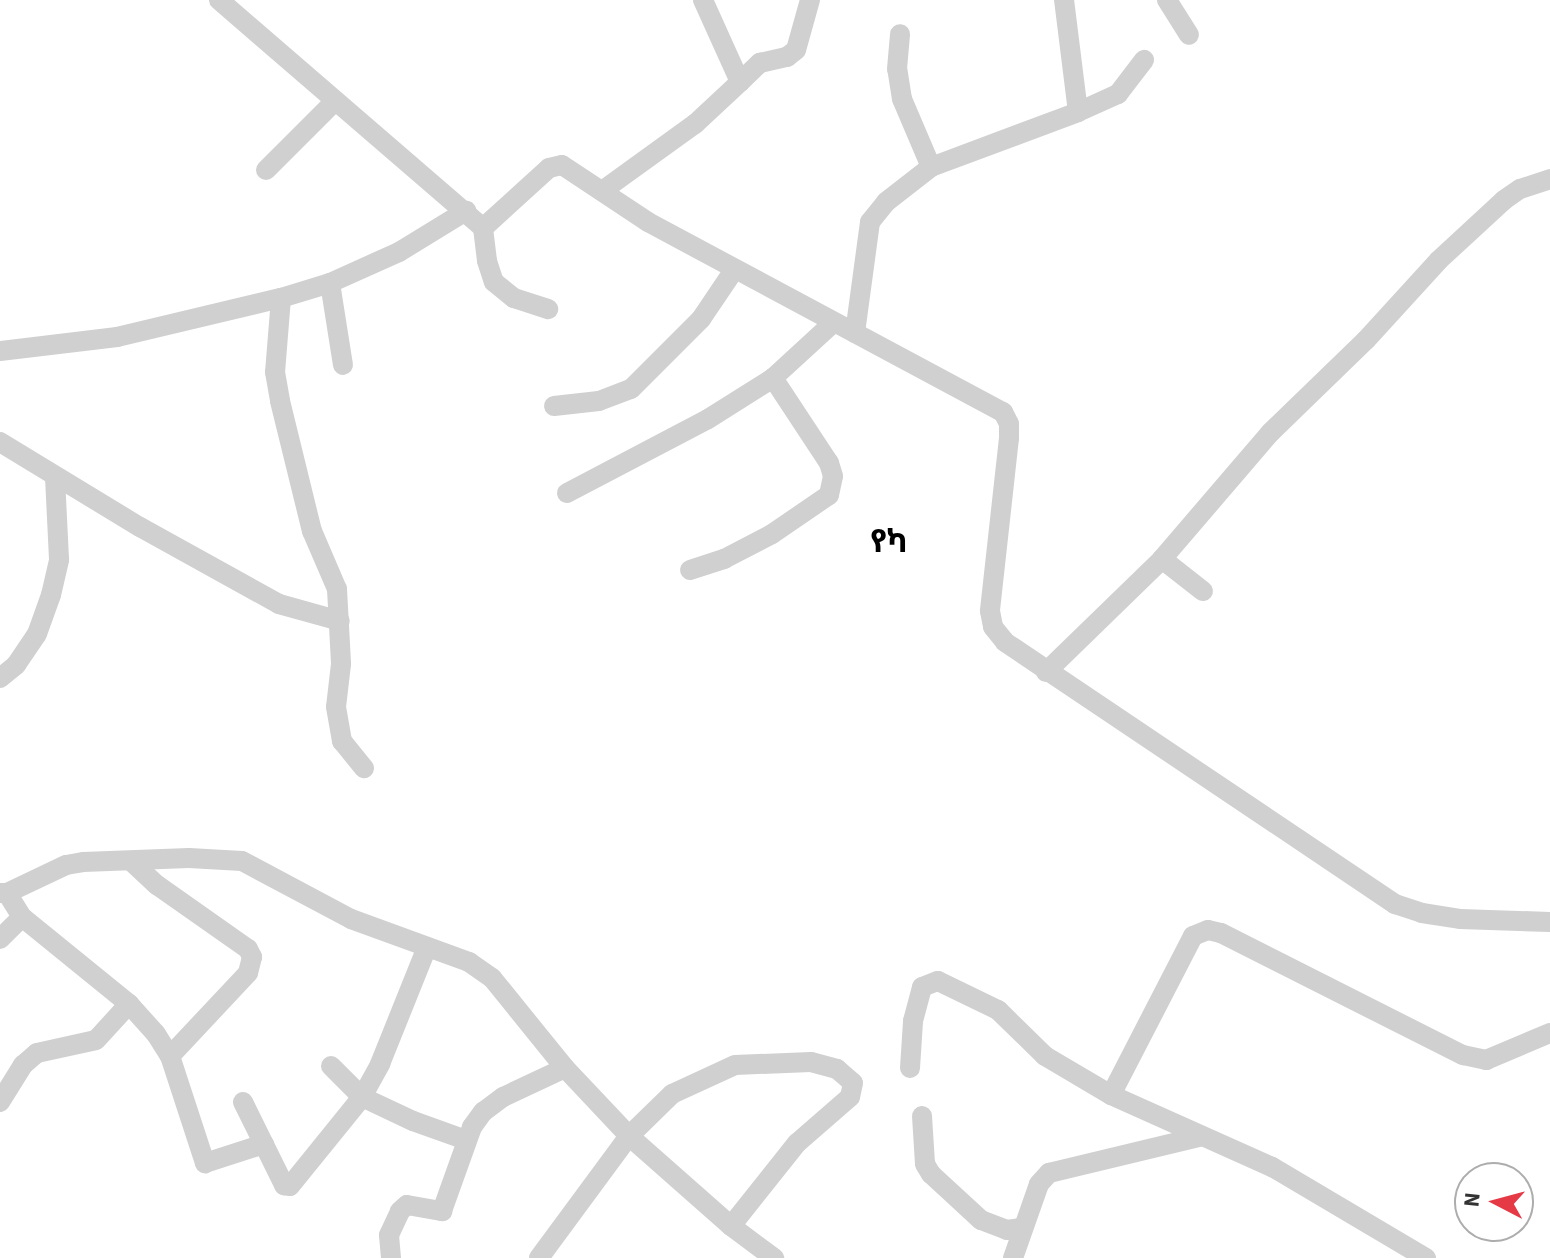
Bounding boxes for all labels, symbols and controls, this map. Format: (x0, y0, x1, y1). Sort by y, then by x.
district label: የካ (870, 523, 908, 561)
north arrow (1454, 1162, 1534, 1242)
text: N (1455, 1191, 1489, 1209)

